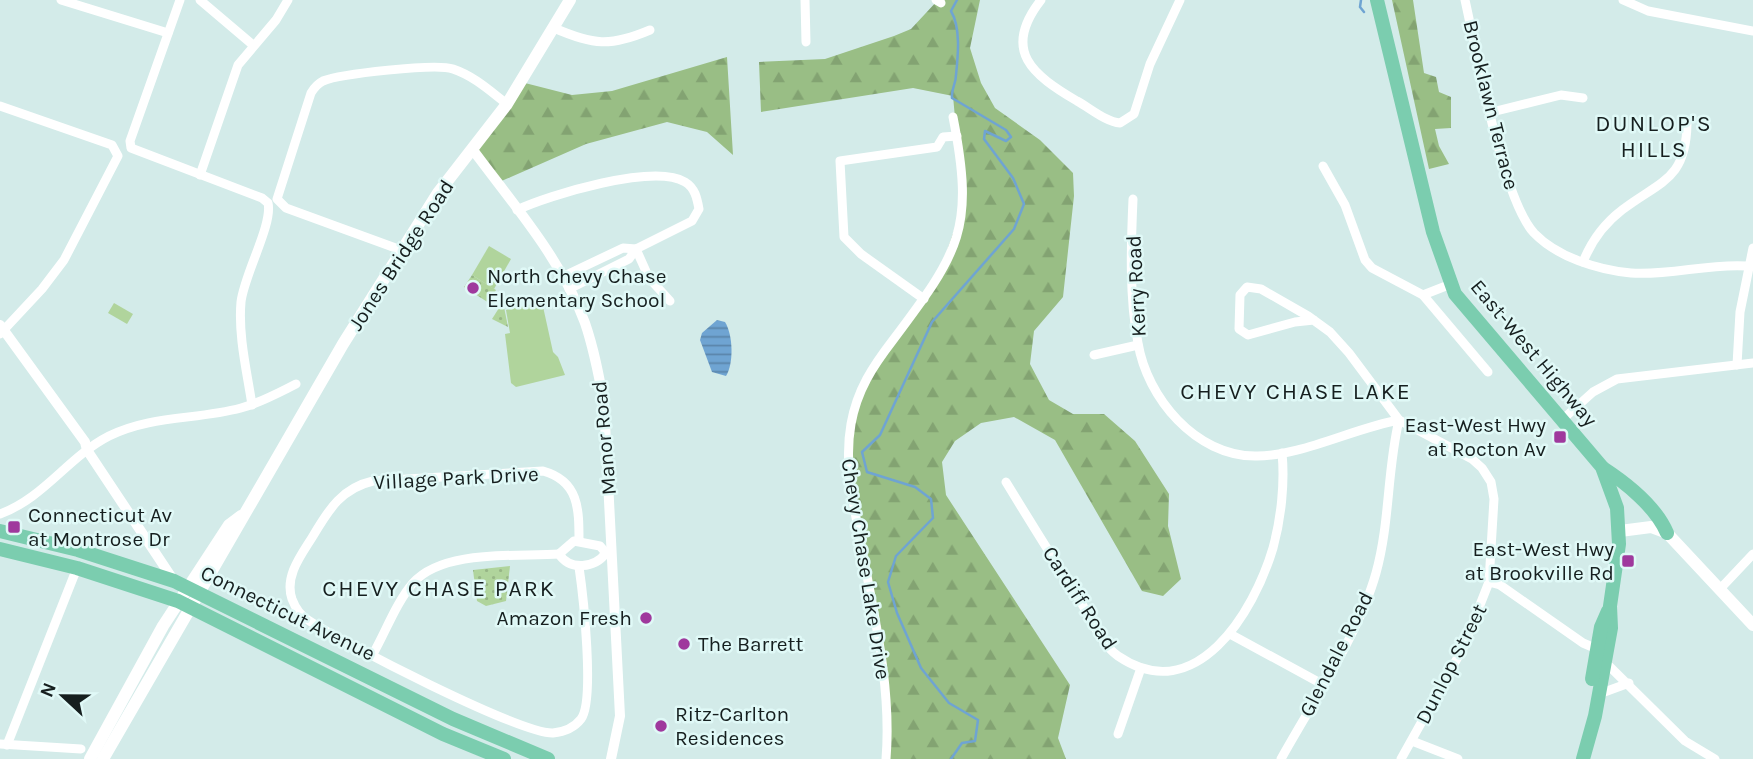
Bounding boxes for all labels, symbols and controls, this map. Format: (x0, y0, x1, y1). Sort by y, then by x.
street label: Brooklawn Terrace (1458, 18, 1524, 192)
district label: DUNLOP'S HILLS (1595, 110, 1713, 163)
street label: Jones Bridge Road (343, 175, 459, 335)
street label: Kerry Road (1121, 235, 1151, 337)
place label: North Chevy Chase Elementary School (487, 264, 667, 312)
street label: East-West Highway (1466, 275, 1602, 431)
marker: North Chevy Chase Elementary School (465, 280, 481, 296)
district label: CHEVY CHASE LAKE (1180, 378, 1412, 405)
street label: Manor Road (587, 380, 621, 496)
place label: East-West Hwy at Rocton Av (1405, 413, 1546, 461)
marker: East-West Hwy at Rocton Av (1552, 429, 1568, 445)
street label: Chevy Chase Lake Drive (837, 457, 895, 681)
street label: Village Park Drive (373, 462, 539, 494)
place label: Connecticut Av at Montrose Dr (28, 503, 173, 551)
marker: Connecticut Av at Montrose Dr (6, 519, 22, 535)
place label: East-West Hwy at Brookville Rd (1464, 537, 1614, 585)
street label: Cardiff Road (1038, 542, 1122, 654)
marker: East-West Hwy at Brookville Rd (1620, 553, 1636, 569)
street label: Connecticut Avenue (197, 560, 379, 666)
district label: CHEVY CHASE PARK (322, 575, 556, 602)
street label: Glendale Road (1294, 588, 1378, 720)
street label: Dunlop Street (1410, 600, 1492, 728)
place label: Amazon Fresh (497, 606, 632, 630)
marker: Amazon Fresh (638, 610, 654, 626)
place label: The Barrett (698, 632, 803, 656)
marker: The Barrett (676, 636, 692, 652)
north arrow (28, 661, 98, 731)
text: N (35, 680, 61, 700)
place label: Ritz-Carlton Residences (675, 702, 789, 750)
marker: Ritz-Carlton Residences (653, 718, 669, 734)

